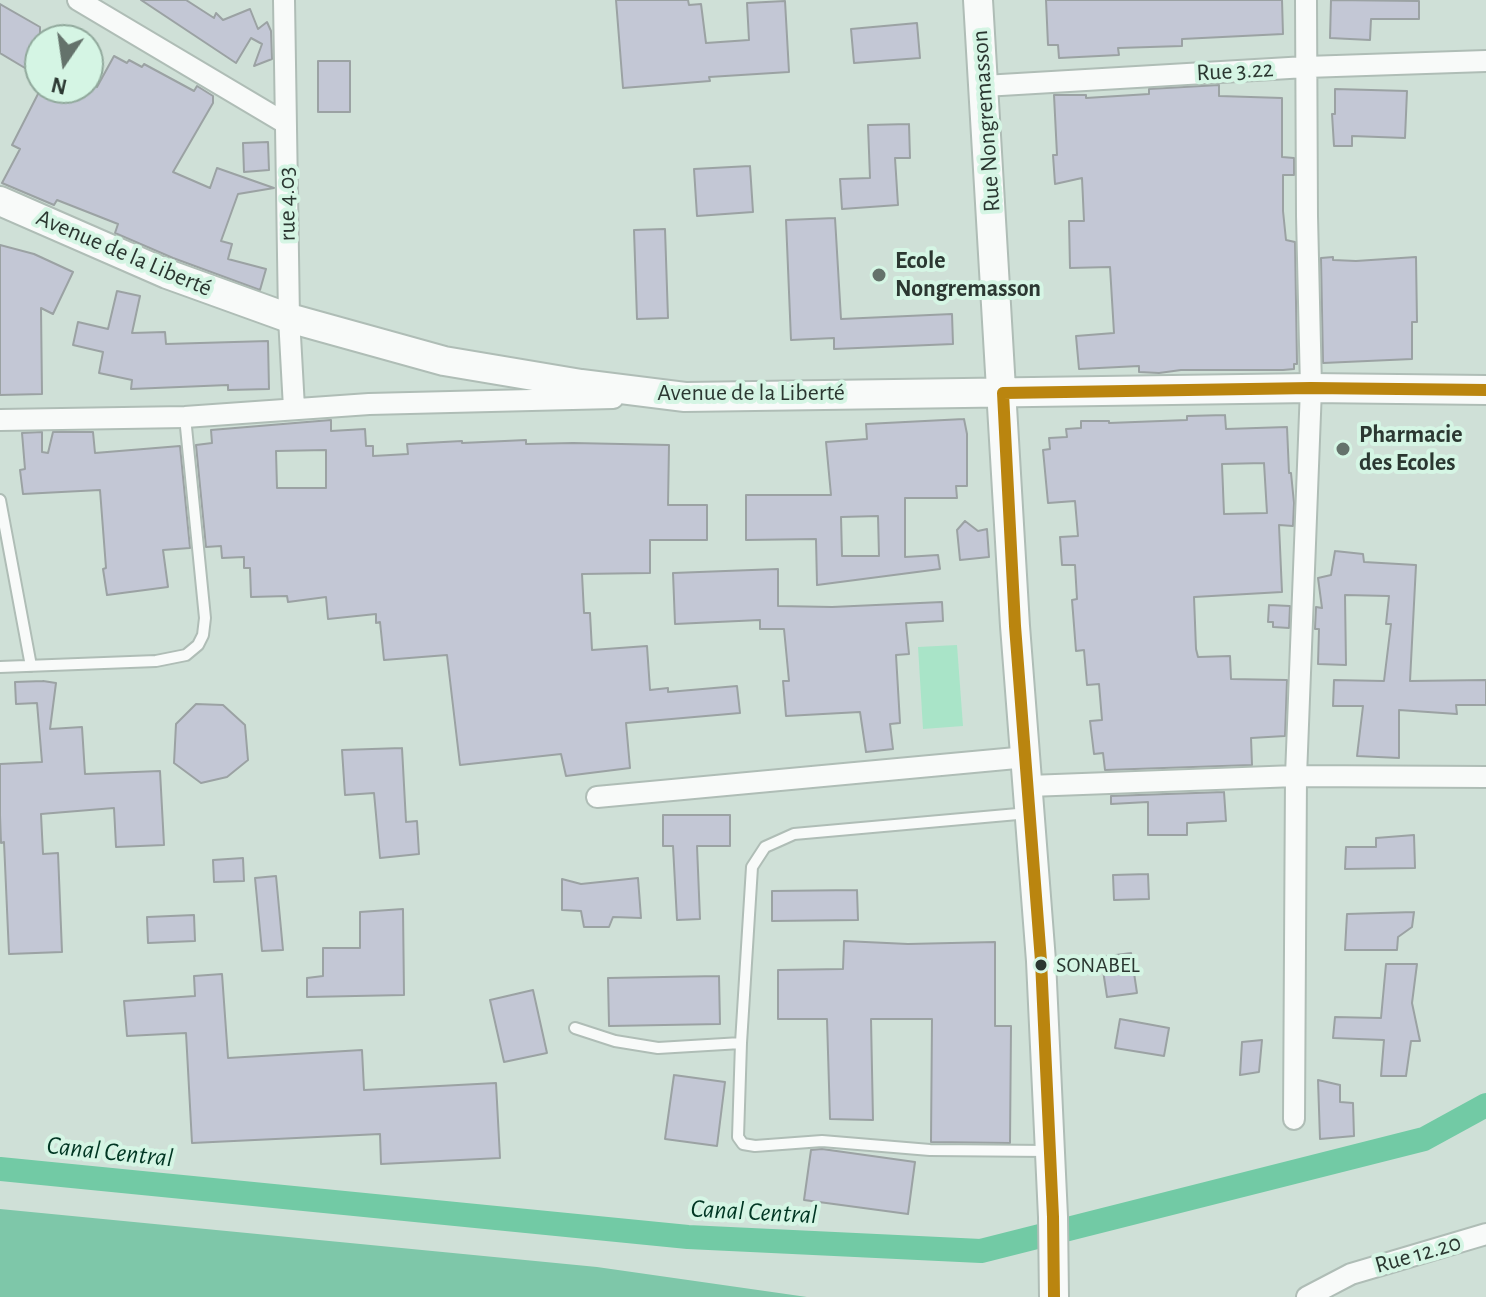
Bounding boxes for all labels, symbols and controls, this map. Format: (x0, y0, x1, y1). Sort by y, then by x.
north arrow (24, 24, 104, 104)
street label: Rue Nongremasson (965, 29, 1007, 213)
street label: Rue 3.22 (1196, 55, 1274, 87)
text: N (49, 73, 69, 98)
street label: rue 4.03 (272, 166, 302, 242)
street label: Avenue de la Liberté (32, 203, 216, 303)
place label: Ecole Nongremasson (895, 247, 1041, 303)
marker: Ecole Nongremasson (870, 266, 888, 284)
street label: Avenue de la Liberté (657, 379, 845, 407)
place label: Pharmacie des Ecoles (1359, 421, 1463, 477)
marker: Pharmacie des Ecoles (1334, 440, 1352, 458)
place label: SONABEL (1056, 952, 1140, 978)
marker: SONABEL (1033, 957, 1049, 973)
water label: Canal Central (45, 1130, 175, 1174)
water label: Canal Central (690, 1193, 818, 1231)
street label: Rue 12.20 (1372, 1228, 1464, 1280)

